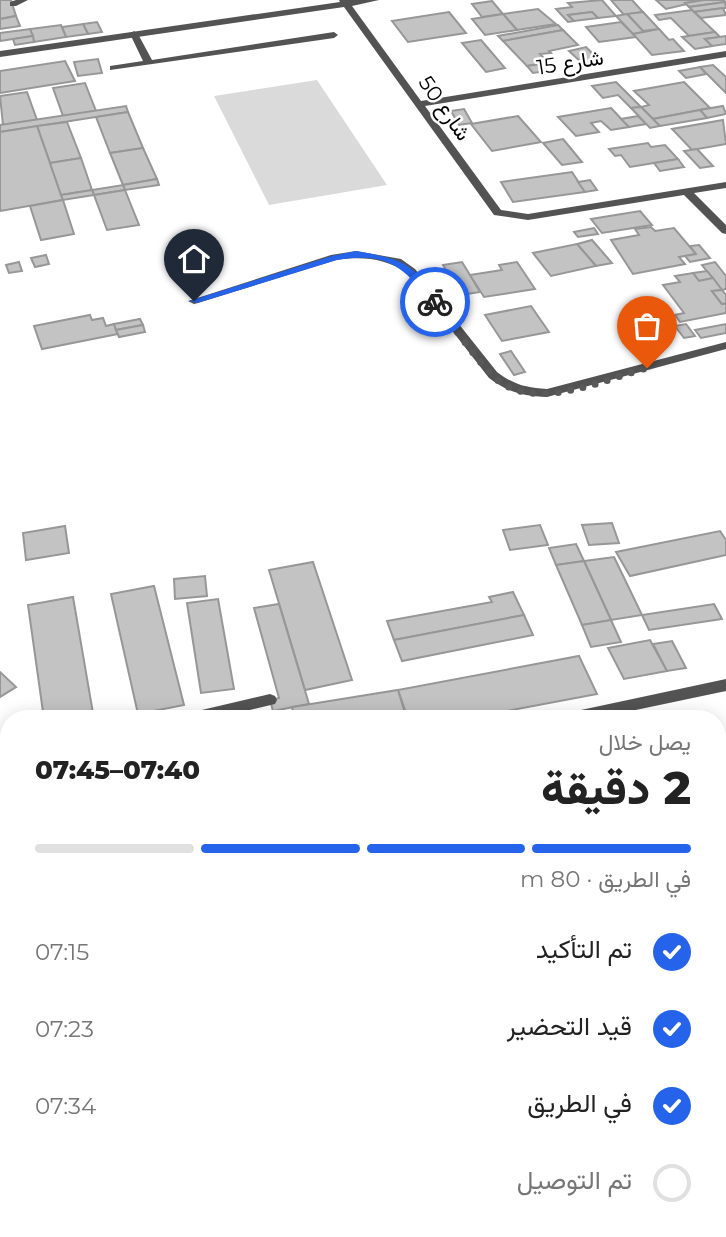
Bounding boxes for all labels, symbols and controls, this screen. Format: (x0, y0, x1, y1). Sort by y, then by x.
street label: شارع 15 (535, 44, 605, 82)
street label: شارع 50 (412, 71, 476, 146)
pin (164, 229, 224, 301)
icon: home (175, 240, 213, 278)
courier (400, 267, 470, 337)
icon: bike (416, 283, 454, 321)
pin (617, 296, 677, 368)
icon: bag (628, 307, 666, 345)
text: يصل خلال (599, 728, 691, 756)
text: 07:40–07:45 (35, 754, 200, 786)
text: 2 دقيقة (541, 759, 691, 816)
text: في الطريق · 80 m (520, 865, 691, 893)
text: تم التأكيد (536, 933, 632, 965)
icon: check (653, 933, 691, 971)
text: 07:15 (35, 938, 89, 966)
text: قيد التحضير (507, 1010, 632, 1042)
icon: check (653, 1010, 691, 1048)
text: 07:23 (35, 1015, 94, 1043)
text: في الطريق (527, 1087, 632, 1119)
icon: check (653, 1087, 691, 1125)
text: 07:34 (35, 1092, 96, 1120)
text: تم التوصيل (517, 1164, 632, 1196)

